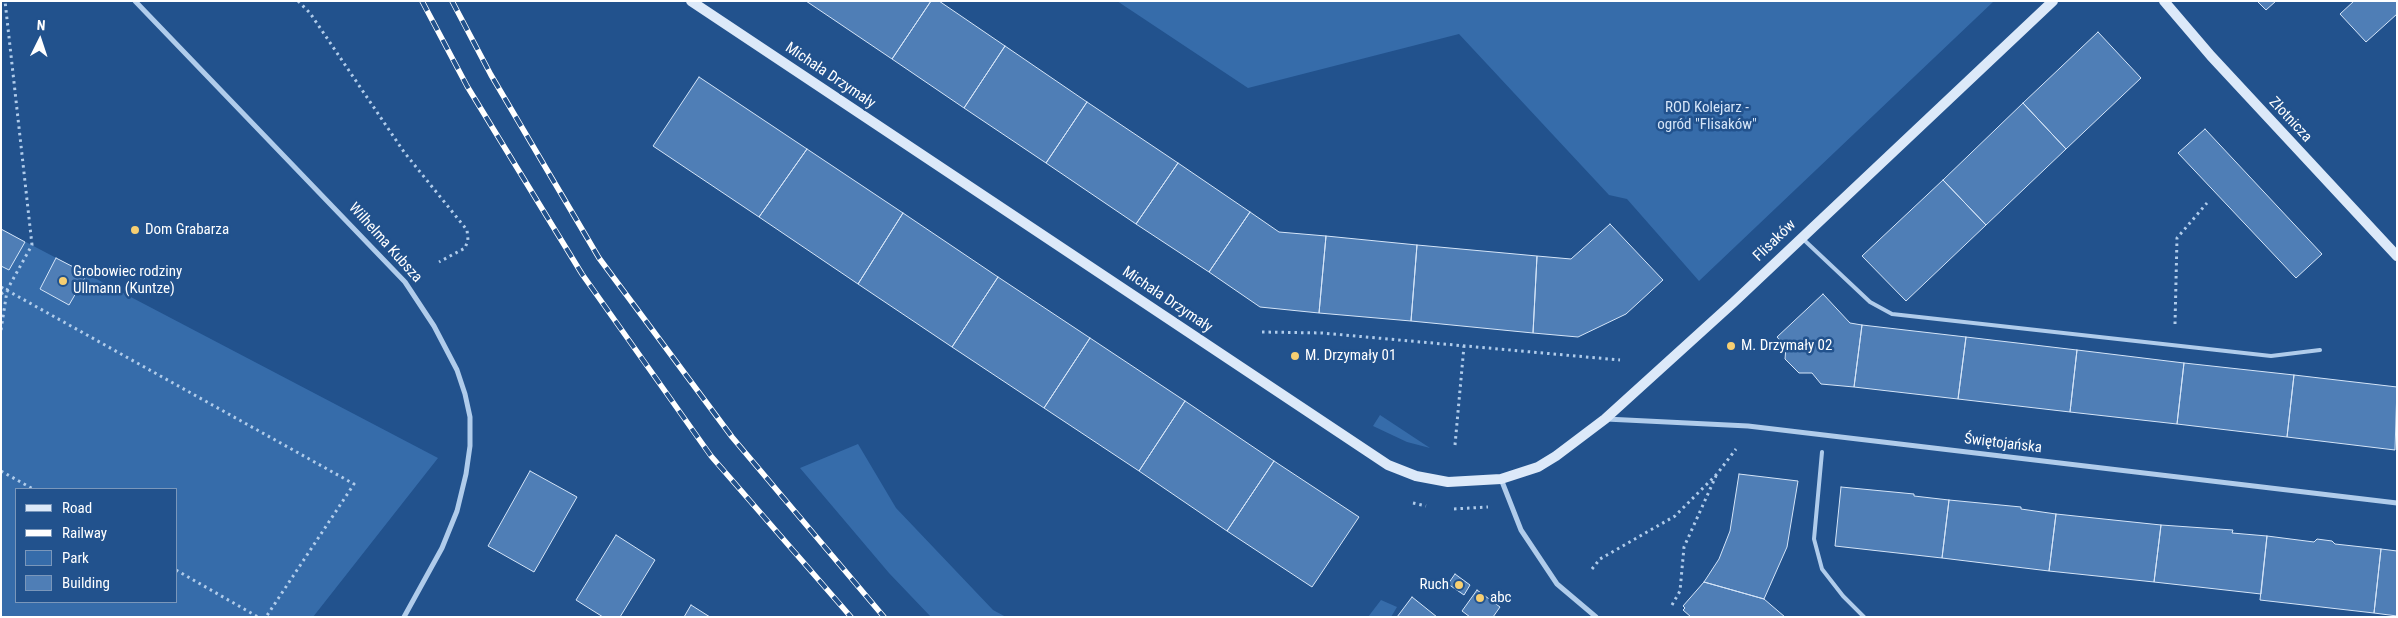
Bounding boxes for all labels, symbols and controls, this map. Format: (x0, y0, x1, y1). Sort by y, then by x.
north arrow (15, 15, 65, 65)
text: N (36, 17, 46, 33)
street label: Michała Drzymały (781, 39, 879, 113)
street label: Złotnicza (2265, 94, 2315, 146)
park label: ROD Kolejarz - ogród "Flisaków" (1657, 99, 1757, 134)
street label: Wilhelma Kubsza (344, 199, 426, 287)
street label: Flisaków (1750, 216, 1800, 266)
place label: Dom Grabarza (145, 221, 229, 239)
marker: Dom Grabarza (129, 224, 141, 236)
place label: Grobowiec rodziny Ullmann (Kuntze) (73, 263, 182, 298)
street label: Michała Drzymały (1118, 263, 1216, 337)
marker: Grobowiec rodziny Ullmann (Kuntze) (57, 275, 69, 287)
place label: M. Drzymały 02 (1741, 337, 1832, 355)
marker: M. Drzymały 02 (1725, 340, 1737, 352)
place label: M. Drzymały 01 (1305, 347, 1396, 365)
marker: M. Drzymały 01 (1289, 350, 1301, 362)
street label: Świętojańska (1963, 430, 2043, 458)
legend (15, 488, 178, 603)
text: Road (62, 499, 92, 517)
text: Railway (62, 524, 107, 542)
text: Park (62, 549, 89, 567)
text: Building (62, 574, 110, 592)
place label: Ruch (1420, 576, 1449, 594)
marker: Ruch (1453, 579, 1465, 591)
place label: abc (1490, 589, 1512, 607)
marker: abc (1474, 592, 1486, 604)

